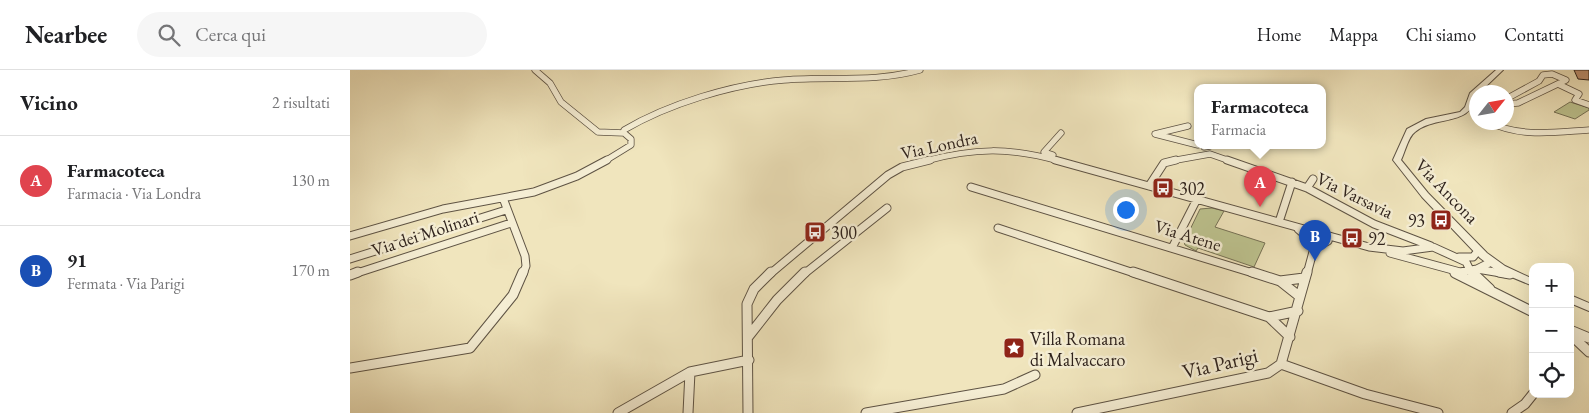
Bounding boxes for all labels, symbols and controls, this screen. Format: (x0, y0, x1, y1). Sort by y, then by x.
search box (137, 12, 487, 57)
text: Nearbee (25, 19, 107, 50)
icon: search (155, 21, 183, 49)
text: Cerca qui (195, 22, 266, 47)
text: Home (1257, 23, 1301, 46)
text: Mappa (1329, 23, 1378, 46)
text: Chi siamo (1406, 23, 1476, 46)
text: Contatti (1504, 23, 1564, 46)
popup (1194, 84, 1326, 149)
north arrow (1469, 85, 1514, 130)
text: Vicino (20, 89, 78, 116)
text: 2 risultati (272, 92, 330, 113)
text: Farmacoteca (1211, 94, 1309, 119)
text: Farmacia (1211, 119, 1266, 140)
street label: Via Londra (898, 125, 980, 164)
street label: Via Ancona (1410, 154, 1484, 229)
text: Farmacoteca (67, 158, 165, 183)
pin: A (1244, 166, 1276, 207)
street label: Via Varsavia (1313, 167, 1398, 224)
text: A (30, 170, 42, 191)
text: 130 m (291, 170, 330, 191)
bus stop icon: 302 (1151, 176, 1175, 200)
place label: 302 (1179, 177, 1205, 200)
text: Farmacia · Via Londra (67, 183, 201, 204)
your location (1113, 197, 1139, 223)
street label: Via dei Molinari (368, 205, 482, 261)
bus stop icon: 93 (1429, 208, 1453, 232)
place label: 93 (1408, 209, 1425, 232)
street label: Via Atene (1152, 214, 1224, 256)
bus stop icon: 300 (803, 220, 827, 244)
pin: B (1299, 220, 1331, 261)
place label: 300 (831, 221, 857, 244)
bus stop icon: 92 (1340, 226, 1364, 250)
place label: 92 (1368, 227, 1386, 250)
text: 91 (67, 248, 87, 273)
text: B (31, 260, 41, 281)
text: 170 m (291, 260, 330, 281)
map controls (1529, 263, 1574, 398)
button: + (1529, 263, 1574, 308)
text: Fermata · Via Parigi (67, 273, 185, 294)
button: − (1529, 308, 1574, 353)
place label: Villa Romana di Malvaccaro (1030, 327, 1126, 371)
place icon: Villa Romana di Malvaccaro (1002, 336, 1026, 360)
street label: Via Parigi (1180, 341, 1260, 385)
button: locate (1529, 353, 1574, 398)

